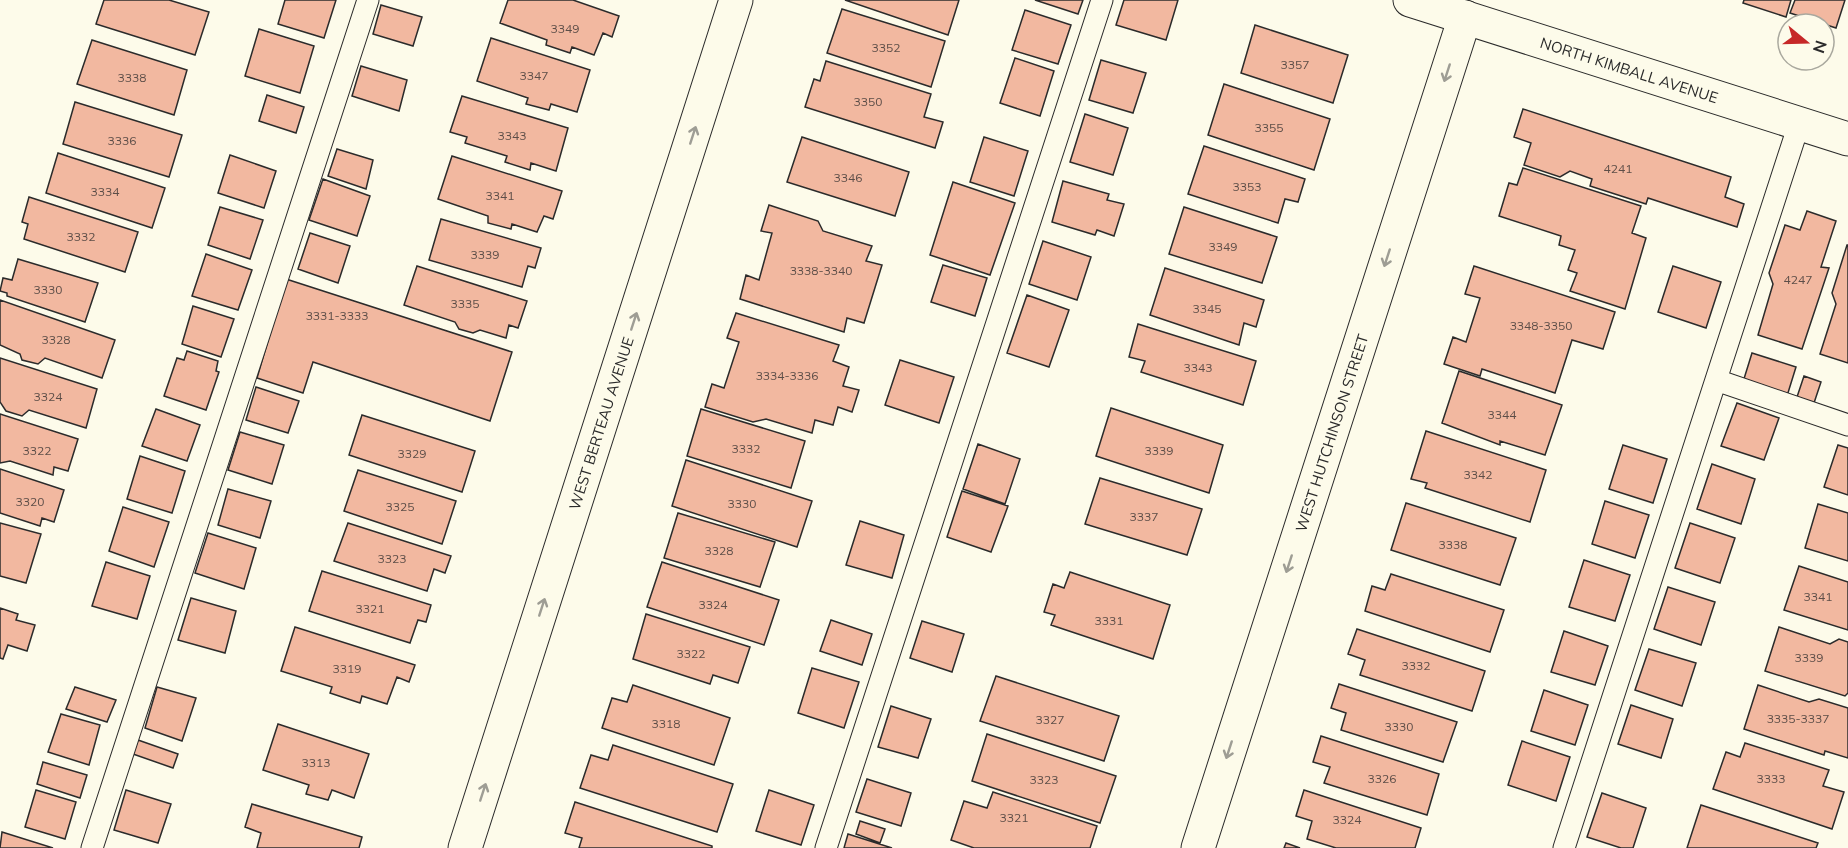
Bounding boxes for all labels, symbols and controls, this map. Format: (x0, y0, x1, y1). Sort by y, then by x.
north arrow (1776, 12, 1836, 72)
house number: 3349 (551, 21, 579, 36)
street label: NORTH KIMBALL AVENUE (1538, 32, 1721, 107)
text: N (1809, 38, 1832, 56)
house number: 3352 (872, 40, 900, 55)
house number: 3357 (1281, 57, 1309, 72)
one-way arrow (1441, 63, 1452, 82)
house number: 3347 (520, 68, 548, 83)
house number: 3338 (118, 70, 146, 85)
house number: 3350 (854, 94, 882, 109)
house number: 3355 (1255, 120, 1283, 135)
one-way arrow (688, 126, 699, 145)
house number: 3343 (498, 128, 526, 143)
house number: 3336 (108, 133, 136, 148)
house number: 4241 (1604, 161, 1632, 176)
house number: 3346 (834, 170, 862, 185)
house number: 3353 (1233, 179, 1261, 194)
house number: 3334 (91, 184, 119, 199)
house number: 3341 (486, 188, 514, 203)
house number: 3332 (67, 229, 95, 244)
house number: 3349 (1209, 239, 1237, 254)
house number: 3339 (471, 247, 499, 262)
one-way arrow (1381, 248, 1392, 267)
house number: 3338-3340 (790, 263, 852, 278)
house number: 4247 (1784, 272, 1812, 287)
house number: 3330 (34, 282, 62, 297)
house number: 3335 (451, 296, 479, 311)
house number: 3345 (1193, 301, 1221, 316)
house number: 3331-3333 (306, 308, 368, 323)
one-way arrow (629, 312, 640, 331)
house number: 3348-3350 (1510, 318, 1572, 333)
house number: 3328 (42, 332, 70, 347)
street label: WEST HUTCHINSON STREET (1291, 332, 1372, 534)
street label: WEST BERTEAU AVENUE (564, 334, 637, 512)
house number: 3343 (1184, 360, 1212, 375)
house number: 3334-3336 (756, 368, 818, 383)
house number: 3324 (34, 389, 62, 404)
house number: 3344 (1488, 407, 1516, 422)
house number: 3332 (732, 441, 760, 456)
house number: 3322 (23, 443, 51, 458)
house number: 3339 (1145, 443, 1173, 458)
house number: 3329 (398, 446, 426, 461)
house number: 3342 (1464, 467, 1492, 482)
house number: 3320 (16, 494, 44, 509)
house number: 3330 (728, 496, 756, 511)
house number: 3325 (386, 499, 414, 514)
house number: 3337 (1130, 509, 1158, 524)
house number: 3338 (1439, 537, 1467, 552)
house number: 3328 (705, 543, 733, 558)
house number: 3323 (378, 551, 406, 566)
one-way arrow (1283, 554, 1294, 573)
house number: 3341 (1804, 589, 1832, 604)
house number: 3324 (699, 597, 727, 612)
one-way arrow (537, 598, 548, 617)
house number: 3321 (356, 601, 384, 616)
house number: 3331 (1095, 613, 1123, 628)
house number: 3322 (677, 646, 705, 661)
house number: 3339 (1795, 650, 1823, 665)
house number: 3332 (1402, 658, 1430, 673)
house number: 3319 (333, 661, 361, 676)
house number: 3335-3337 (1767, 711, 1829, 726)
house number: 3327 (1036, 712, 1064, 727)
house number: 3318 (652, 716, 680, 731)
house number: 3330 (1385, 719, 1413, 734)
one-way arrow (1223, 740, 1234, 759)
house number: 3313 (302, 755, 330, 770)
house number: 3326 (1368, 771, 1396, 786)
house number: 3333 (1757, 771, 1785, 786)
house number: 3323 (1030, 772, 1058, 787)
one-way arrow (478, 783, 489, 802)
house number: 3321 (1000, 810, 1028, 825)
house number: 3324 (1333, 812, 1361, 827)

